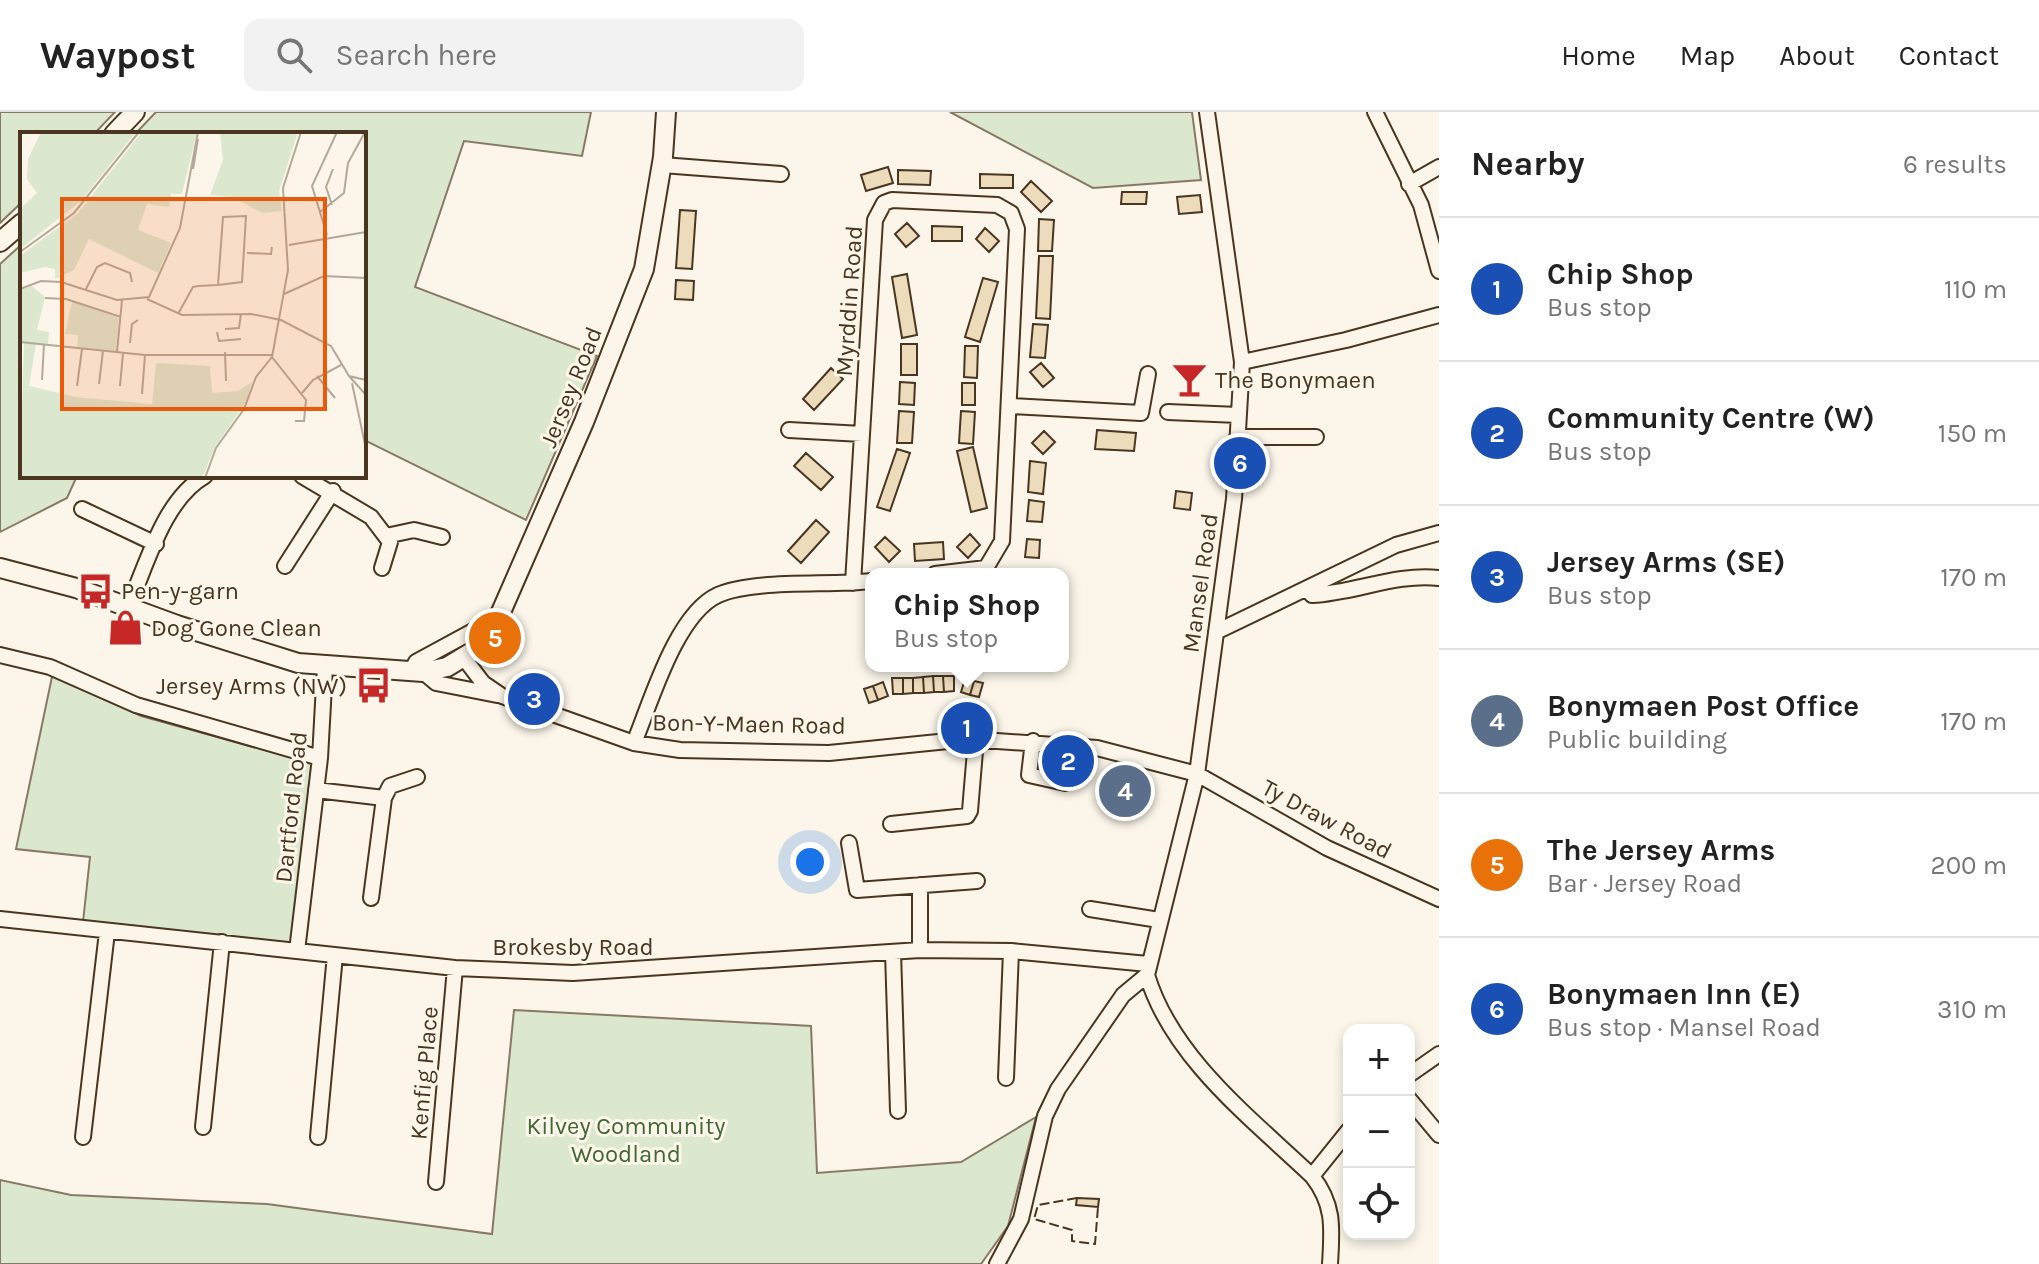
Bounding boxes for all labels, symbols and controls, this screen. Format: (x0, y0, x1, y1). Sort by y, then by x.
search box (244, 19, 804, 91)
text: Waypost (40, 33, 196, 78)
icon: search (272, 33, 316, 77)
text: Search here (336, 37, 497, 73)
text: Home (1561, 39, 1636, 72)
text: Map (1680, 39, 1735, 72)
text: About (1779, 39, 1855, 72)
text: Contact (1899, 39, 1999, 72)
inset map (20, 132, 366, 478)
text: Nearby (1471, 144, 1585, 184)
text: 6 results (1903, 149, 2007, 180)
street label: Myrddin Road (830, 225, 868, 377)
text: Chip Shop (1547, 256, 1694, 292)
text: 1 (1492, 274, 1502, 305)
text: 110 m (1944, 274, 2007, 305)
text: Bus stop (1547, 292, 1652, 323)
street label: Jersey Road (534, 323, 608, 451)
bar icon: The Bonymaen (1170, 361, 1208, 399)
place label: The Bonymaen (1215, 366, 1376, 394)
text: Community Centre (W) (1547, 400, 1875, 436)
text: 2 (1489, 418, 1505, 449)
text: 150 m (1938, 418, 2007, 449)
pin: 6 (1214, 433, 1266, 493)
text: Bus stop (1547, 436, 1652, 467)
street label: Mansel Road (1176, 511, 1224, 655)
text: Jersey Arms (SE) (1547, 544, 1786, 580)
text: 3 (1489, 562, 1505, 593)
text: 170 m (1940, 562, 2007, 593)
popup (865, 568, 1069, 672)
bus stop icon: Pen-y-garn (76, 572, 114, 610)
place label: Pen-y-garn (121, 577, 239, 605)
text: Bus stop (1547, 580, 1652, 611)
text: Chip Shop (894, 587, 1040, 623)
pin: 5 (469, 608, 521, 668)
shop icon: Dog Gone Clean (106, 609, 144, 647)
place label: Dog Gone Clean (151, 614, 322, 642)
text: Bus stop (894, 623, 998, 654)
bus stop icon: Jersey Arms (NW) (354, 667, 392, 705)
pin: 3 (508, 669, 560, 729)
place label: Jersey Arms (NW) (156, 672, 347, 700)
text: Bonymaen Post Office (1547, 688, 1859, 724)
pin: 1 (941, 698, 993, 758)
text: 4 (1489, 706, 1505, 737)
text: 170 m (1940, 706, 2007, 737)
street label: Bon-Y-Maen Road (652, 708, 846, 740)
text: Public building (1547, 724, 1727, 755)
street label: Dartford Road (269, 730, 313, 884)
pin: 2 (1042, 731, 1094, 791)
pin: 4 (1099, 761, 1151, 821)
street label: Ty Draw Road (1257, 773, 1397, 865)
text: The Jersey Arms (1547, 832, 1775, 868)
your location (790, 842, 830, 882)
text: 5 (1489, 850, 1505, 881)
text: 200 m (1931, 850, 2007, 881)
text: Bar · Jersey Road (1547, 868, 1742, 899)
street label: Brokesby Road (492, 933, 654, 961)
text: Bonymaen Inn (E) (1547, 976, 1801, 1012)
text: 6 (1489, 994, 1505, 1025)
text: 310 m (1937, 994, 2007, 1025)
street label: Kenfig Place (404, 1005, 444, 1141)
text: Bus stop · Mansel Road (1547, 1012, 1821, 1043)
map controls (1343, 1024, 1415, 1240)
button: + (1343, 1024, 1415, 1096)
button: − (1343, 1096, 1415, 1168)
park label: Kilvey Community Woodland (527, 1112, 725, 1168)
button: locate (1343, 1168, 1415, 1240)

